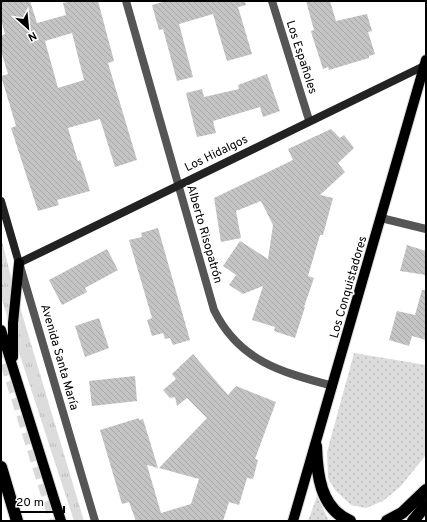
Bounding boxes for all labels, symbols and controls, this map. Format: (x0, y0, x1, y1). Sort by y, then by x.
north arrow (8, 8, 48, 48)
street label: Los Españoles (282, 19, 320, 96)
text: N (25, 28, 39, 44)
street label: Los Hidalgos (182, 132, 251, 176)
street label: Alberto Risopatrón (182, 183, 226, 285)
street label: Los Conquistadores (327, 234, 371, 340)
street label: Avenida Santa María (36, 302, 82, 412)
scale bar (10, 488, 64, 514)
text: 20 m (16, 495, 44, 511)

